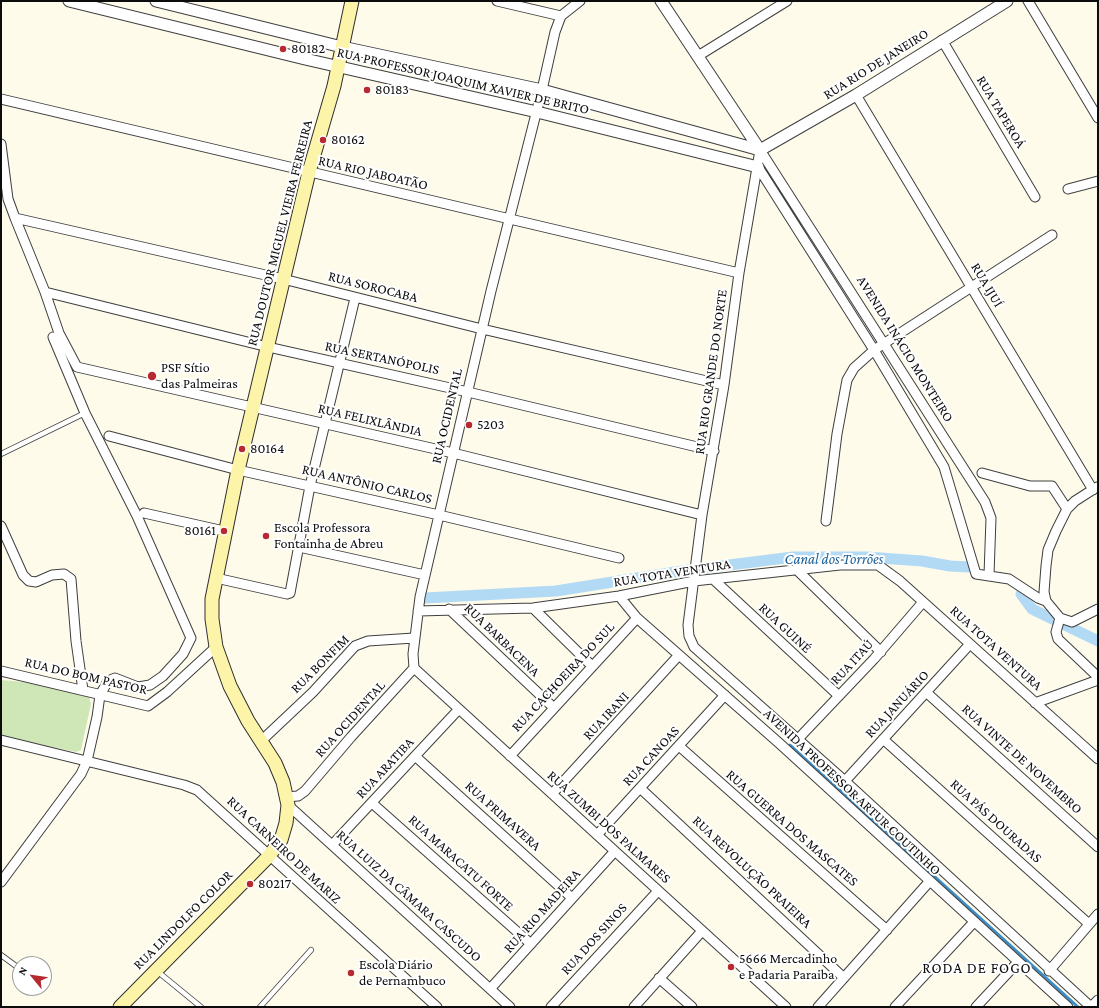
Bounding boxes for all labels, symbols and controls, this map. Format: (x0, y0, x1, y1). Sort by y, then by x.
street label: RUA RIO DE JANEIRO (820, 25, 932, 103)
place label: 80182 (291, 41, 325, 57)
marker: 80182 (278, 44, 288, 54)
street label: RUA PROFESSOR JOAQUIM XAVIER DE BRITO (335, 44, 591, 118)
street label: RUA TAPEROÁ (973, 73, 1029, 151)
place label: 80183 (375, 82, 409, 98)
marker: 80183 (362, 85, 372, 95)
street label: RUA DOUTOR MIGUEL VIEIRA FERREIRA (244, 118, 316, 348)
place label: 80162 (331, 132, 365, 148)
marker: 80162 (318, 135, 328, 145)
street label: RUA RIO JABOATÃO (317, 152, 429, 194)
street label: RUA IJUÍ (967, 260, 1007, 310)
street label: RUA SOROCABA (327, 268, 419, 306)
street label: AVENIDA INÁCIO MONTEIRO (853, 273, 957, 425)
street label: RUA RIO GRANDE DO NORTE (691, 288, 731, 456)
street label: RUA SERTANÓPOLIS (323, 338, 441, 378)
place label: PSF Sítio das Palmeiras (161, 360, 238, 392)
street label: RUA OCIDENTAL (428, 367, 466, 465)
marker: PSF Sítio das Palmeiras (146, 370, 158, 382)
street label: RUA FELIXLÂNDIA (316, 400, 424, 440)
place label: 5203 (477, 417, 504, 433)
marker: 5203 (464, 420, 474, 430)
place label: 80164 (250, 441, 284, 457)
marker: 80164 (237, 444, 247, 454)
street label: RUA ANTÔNIO CARLOS (300, 461, 434, 507)
place label: Escola Professora Fontainha de Abreu (274, 520, 383, 552)
place label: 80161 (184, 523, 216, 539)
marker: 80161 (219, 526, 229, 536)
marker: Escola Professora Fontainha de Abreu (261, 531, 271, 541)
water label: Canal dos Torrões (785, 550, 883, 568)
street label: RUA TOTA VENTURA (612, 555, 732, 591)
street label: RUA GUINÉ (755, 599, 815, 657)
street label: RUA BARBACENA (461, 600, 543, 680)
street label: RUA TOTA VENTURA (946, 602, 1046, 694)
street label: RUA CACHOEIRA DO SUL (508, 619, 618, 735)
street label: RUA BONFIM (287, 631, 353, 697)
street label: RUA ITAÚ (827, 636, 877, 688)
street label: RUA DO BOM PASTOR (23, 654, 149, 698)
street label: RUA JANUÁRIO (861, 667, 933, 741)
street label: RUA OCIDENTAL (311, 677, 389, 761)
street label: RUA IRANI (579, 688, 633, 744)
street label: RUA VINTE DE NOVEMBRO (958, 701, 1086, 817)
street label: AVENIDA PROFESSOR ARTUR COUTINHO (760, 705, 944, 879)
street label: RUA CANOAS (619, 722, 683, 790)
street label: RUA ARATIBA (353, 734, 417, 802)
street label: RUA GUERRA DOS MASCATES (723, 766, 861, 890)
street label: RUA ZUMBI DOS PALMARES (544, 767, 674, 887)
street label: RUA PÁS DOURADAS (947, 775, 1045, 867)
street label: RUA PRIMAVERA (462, 778, 544, 854)
street label: RUA CARNEIRO DE MARIZ (223, 793, 345, 907)
street label: RUA MARACATU FORTE (405, 811, 517, 915)
street label: RUA REVOLUÇÃO PRAIEIRA (689, 812, 815, 932)
street label: RUA LUIZ DA CÂMARA CASCUDO (333, 826, 485, 966)
street label: RUA RIO MADEIRA (500, 866, 584, 956)
street label: RUA LINDOLFO COLOR (130, 867, 236, 973)
place label: 80217 (258, 876, 291, 892)
marker: 80217 (245, 879, 255, 889)
street label: RUA DOS SINOS (557, 900, 631, 978)
place label: 5666 Mercadinho e Padaria Paraiba (739, 951, 837, 984)
north arrow (12, 956, 52, 996)
place label: Escola Diário de Pernambuco (359, 957, 446, 990)
district label: RODA DE FOGO (922, 959, 1032, 977)
marker: 5666 Mercadinho e Padaria Paraiba (726, 962, 736, 972)
text: N (15, 964, 29, 977)
marker: Escola Diário de Pernambuco (346, 968, 356, 978)

